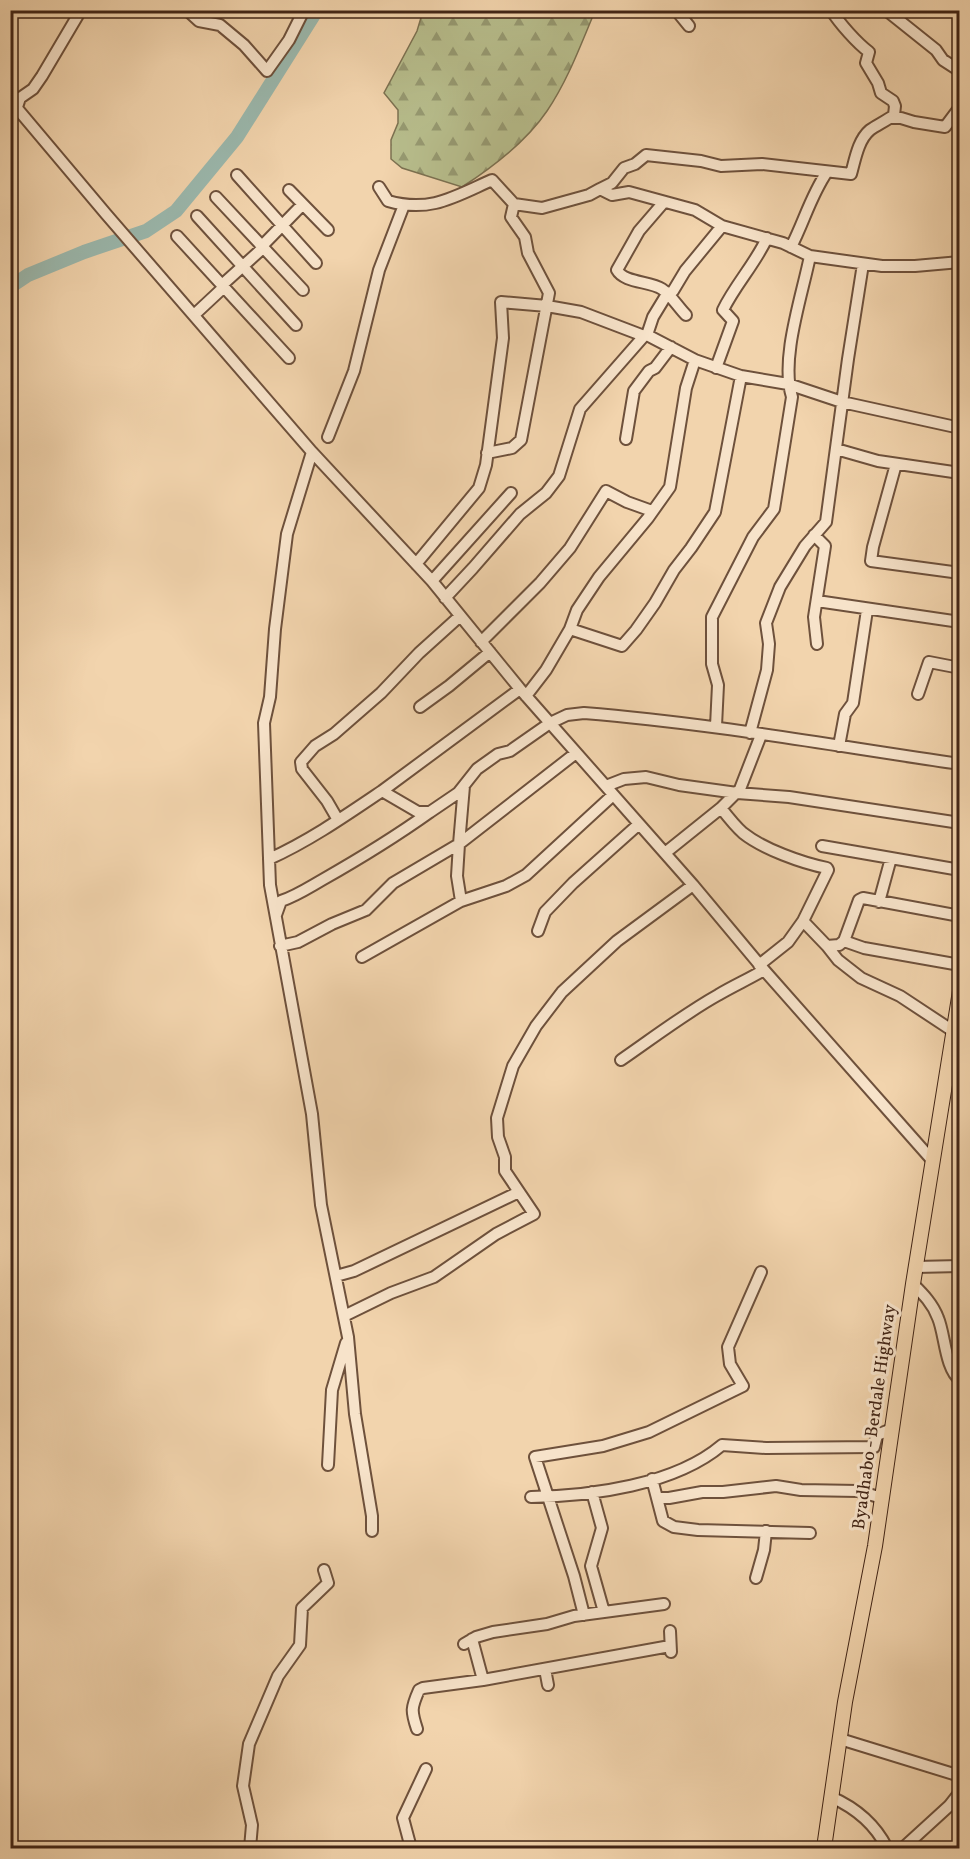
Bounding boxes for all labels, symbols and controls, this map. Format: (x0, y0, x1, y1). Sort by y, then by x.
street label: Byadhabo - Berdale Highway (847, 1302, 903, 1531)

